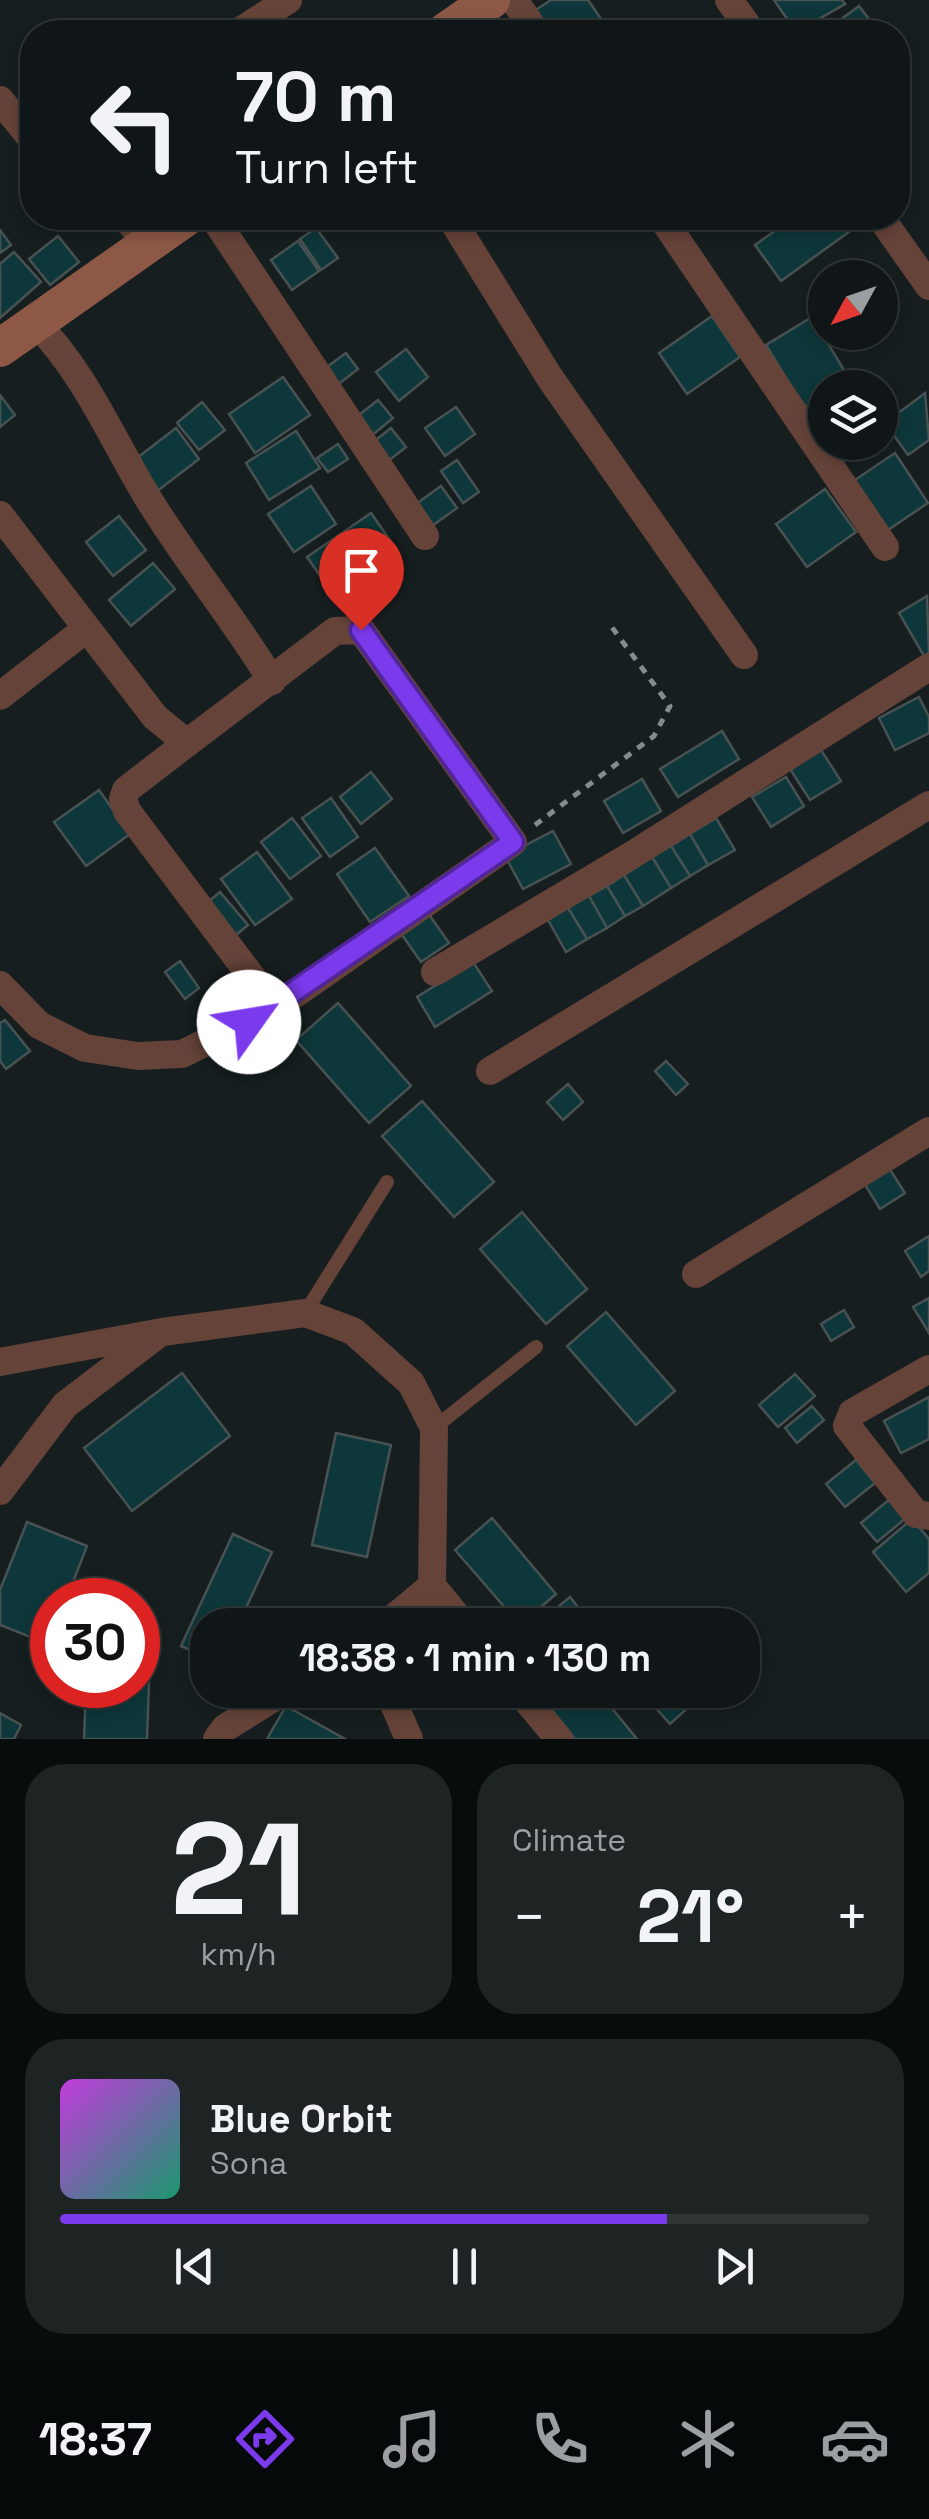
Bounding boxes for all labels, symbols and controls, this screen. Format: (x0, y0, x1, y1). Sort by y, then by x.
text: 70 m (235, 52, 396, 141)
icon: left (70, 60, 200, 190)
text: Turn left (235, 139, 418, 196)
north arrow (808, 260, 898, 350)
map controls (808, 260, 898, 460)
button: layers (808, 370, 898, 460)
pin (319, 528, 404, 631)
icon: arrive (334, 543, 389, 598)
position arrow (197, 970, 301, 1074)
speed limit sign: 30 (30, 1578, 160, 1708)
text: 18:38 · 1 min · 130 m (299, 1634, 651, 1682)
text: 21 (171, 1786, 306, 1952)
text: Climate (512, 1820, 626, 1860)
text: 21° (636, 1868, 745, 1964)
text: − (512, 1882, 546, 1952)
text: + (835, 1882, 869, 1952)
text: km/h (200, 1934, 277, 1974)
text: Blue Orbit (210, 2095, 393, 2143)
text: Sona (210, 2143, 287, 2183)
icon: previous (167, 2239, 222, 2294)
icon: pause (437, 2239, 492, 2294)
icon: next (707, 2239, 762, 2294)
icon: directions (230, 2404, 300, 2474)
icon: music (377, 2404, 447, 2474)
icon: phone (525, 2404, 595, 2474)
icon: climate (673, 2404, 743, 2474)
icon: car (820, 2404, 890, 2474)
text: 18:37 (39, 2411, 152, 2468)

